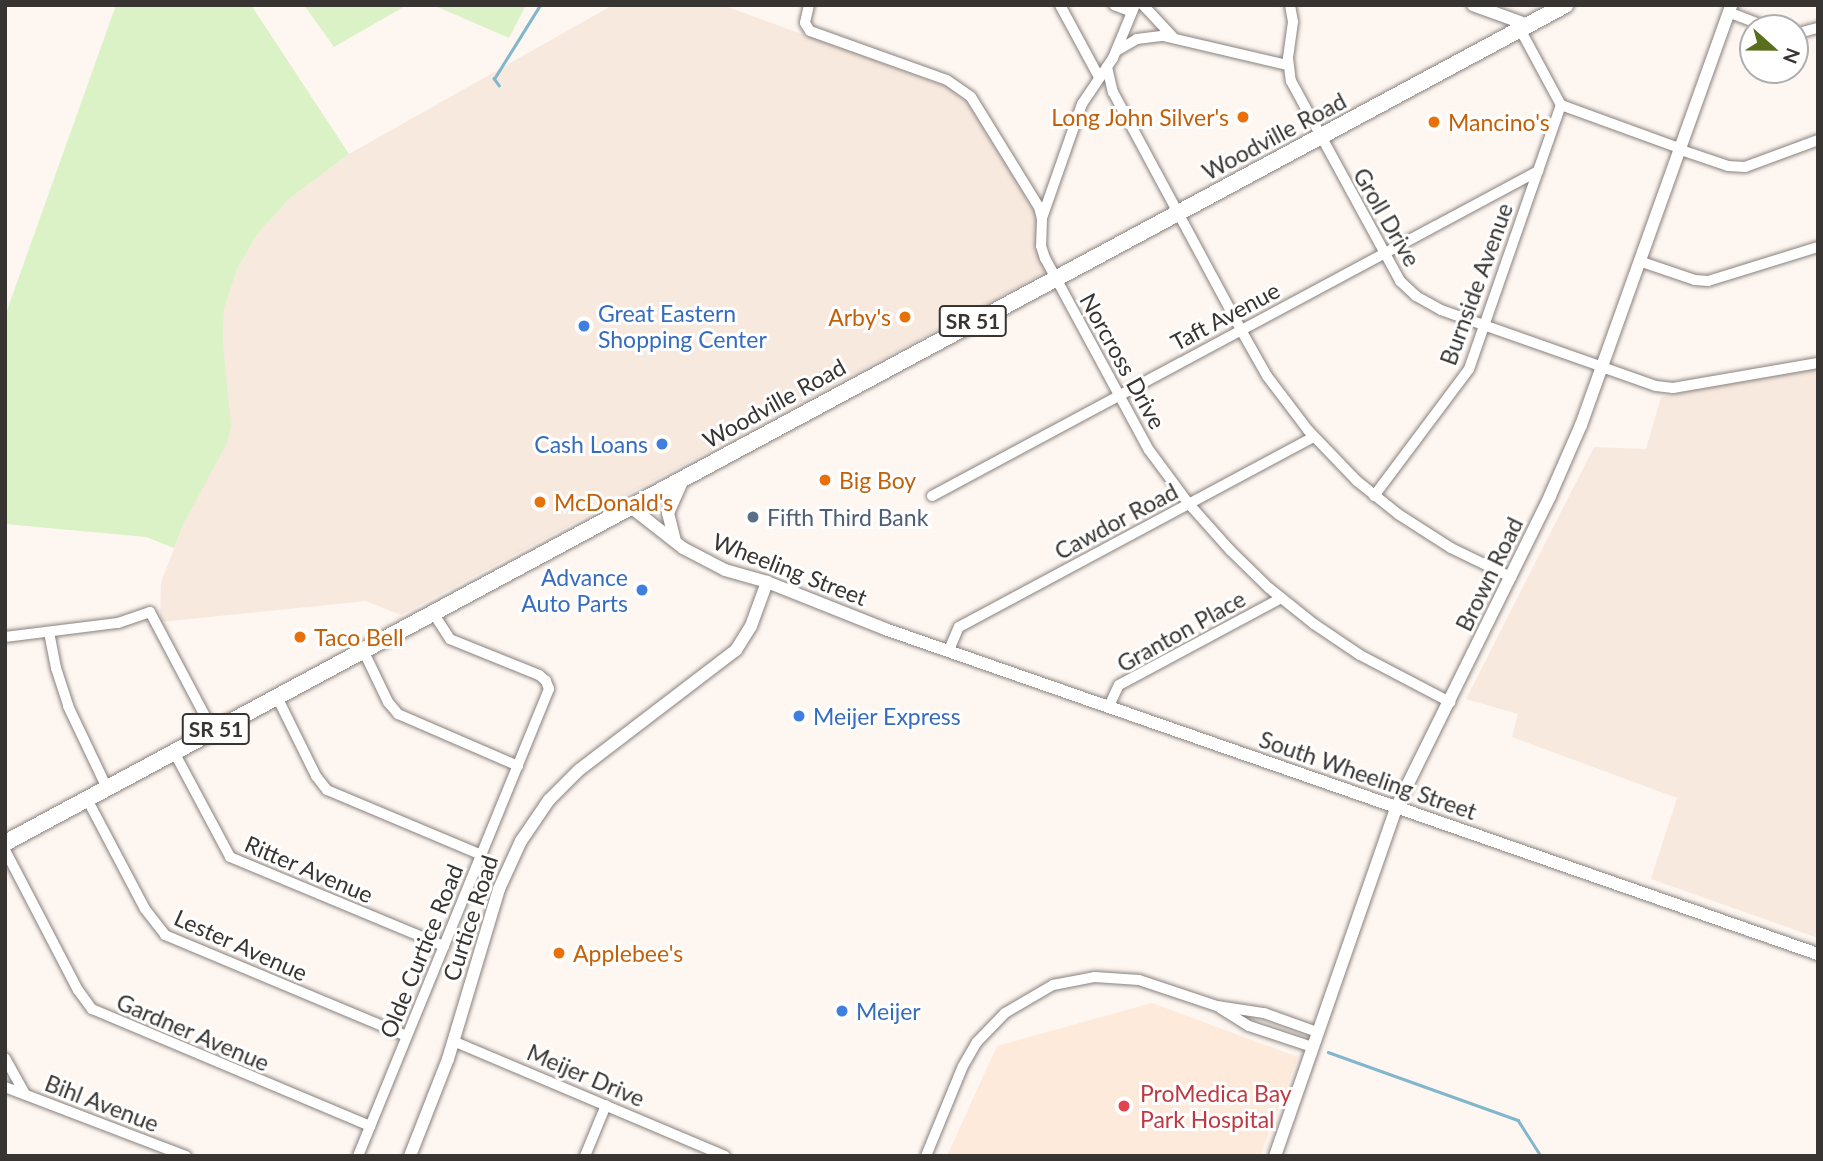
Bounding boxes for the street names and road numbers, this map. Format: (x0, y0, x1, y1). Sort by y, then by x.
street label: Woodville Road (1197, 87, 1351, 185)
street label: Groll Drive (1348, 163, 1426, 271)
street label: Burnside Avenue (1434, 199, 1518, 369)
street label: Taft Avenue (1166, 276, 1284, 356)
street label: Norcross Drive (1074, 288, 1172, 434)
road number: SR 51 (938, 304, 1008, 338)
street label: Woodville Road (698, 352, 850, 454)
street label: Cawdor Road (1050, 477, 1182, 565)
street label: Brown Road (1450, 513, 1528, 635)
street label: Wheeling Street (709, 527, 871, 611)
street label: Granton Place (1112, 584, 1250, 678)
road number: SR 51 (181, 712, 251, 746)
street label: South Wheeling Street (1256, 725, 1480, 825)
street label: Ritter Avenue (240, 829, 378, 909)
street label: Curtice Road (437, 852, 503, 984)
street label: Olde Curtice Road (374, 860, 468, 1042)
street label: Lester Avenue (170, 903, 312, 987)
street label: Gardner Avenue (112, 987, 274, 1077)
street label: Meijer Drive (523, 1038, 649, 1112)
street label: Bihl Avenue (41, 1069, 163, 1137)

